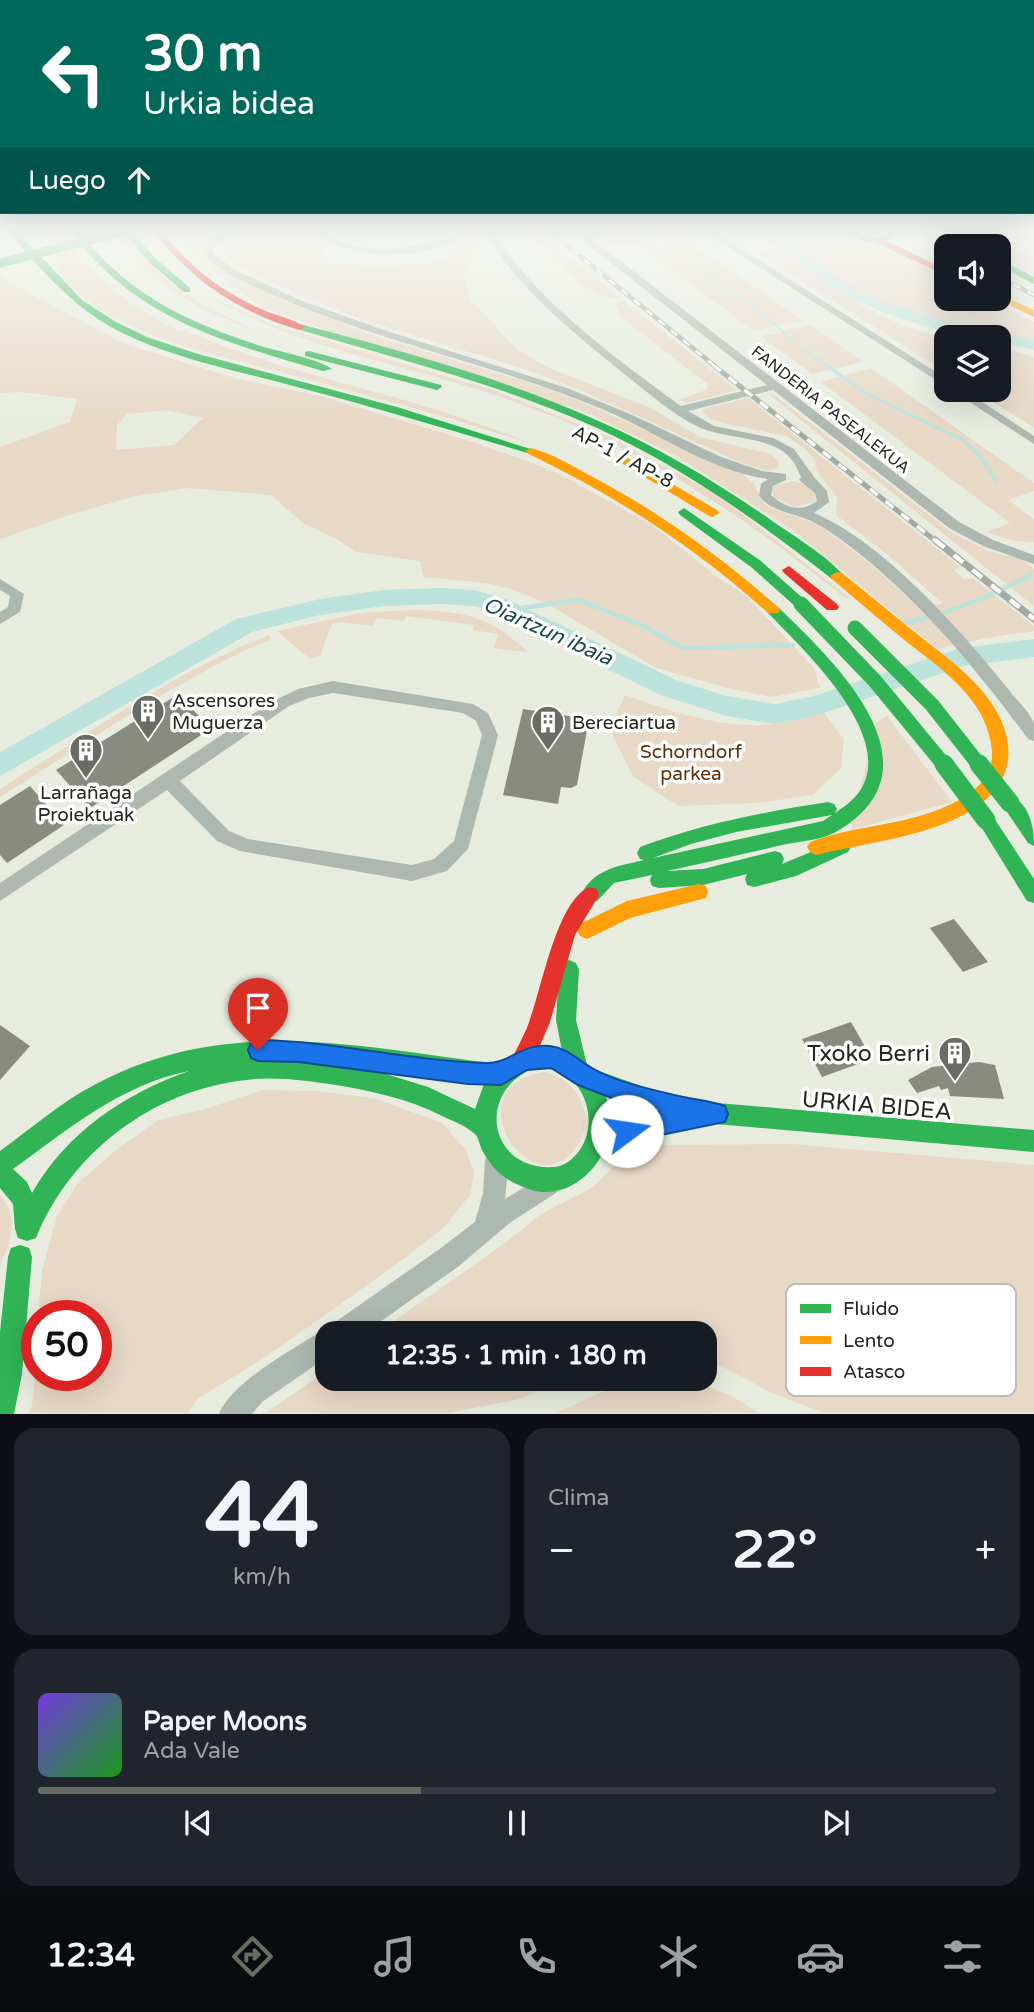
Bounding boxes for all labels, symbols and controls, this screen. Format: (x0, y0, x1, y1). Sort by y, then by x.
text: 30 m (143, 25, 262, 84)
icon: left (28, 28, 119, 119)
text: Urkia bidea (143, 85, 315, 123)
icon: ahead (120, 161, 158, 199)
text: Luego (28, 165, 106, 196)
map controls (934, 234, 1011, 402)
button: sound (934, 234, 1011, 311)
button: layers (934, 325, 1011, 402)
street label: FANDERIA PASEALEKUA (747, 342, 914, 478)
street label: AP-1 / AP-8 (568, 421, 677, 493)
water label: Oiartzun ibaia (479, 592, 617, 672)
place label: Ascensores Muguerza (172, 690, 275, 734)
building icon: Ascensores Muguerza (129, 692, 167, 741)
building icon: Bereciartua (529, 703, 567, 752)
place label: Bereciartua (572, 712, 676, 734)
building icon: Larrañaga Proiektuak (67, 731, 105, 780)
park label: Schorndorf parkea (640, 741, 743, 785)
place label: Larrañaga Proiektuak (38, 782, 134, 826)
pin (228, 978, 288, 1050)
icon: arrive (239, 989, 277, 1027)
building icon: Txoko Berri (936, 1034, 974, 1083)
place label: Txoko Berri (807, 1040, 930, 1068)
street label: URKIA BIDEA (801, 1085, 953, 1127)
position arrow (590, 1094, 664, 1168)
legend (786, 1284, 1016, 1396)
text: Fluido (843, 1298, 899, 1320)
speed limit sign: 50 (21, 1300, 112, 1391)
text: Lento (843, 1330, 895, 1352)
text: 12:35 · 1 min · 180 m (385, 1340, 647, 1371)
text: Atasco (843, 1361, 905, 1383)
text: 44 (205, 1462, 319, 1572)
text: Clima (548, 1484, 609, 1512)
text: 22° (732, 1519, 817, 1582)
text: − (548, 1528, 575, 1574)
text: + (975, 1528, 996, 1574)
text: km/h (233, 1563, 291, 1591)
text: Paper Moons (143, 1706, 307, 1737)
text: Ada Vale (143, 1737, 240, 1765)
icon: previous (179, 1804, 217, 1842)
icon: pause (498, 1804, 536, 1842)
icon: next (817, 1804, 855, 1842)
icon: directions (228, 1932, 277, 1981)
icon: music (370, 1932, 419, 1981)
icon: phone (512, 1932, 561, 1981)
icon: climate (654, 1932, 703, 1981)
icon: car (796, 1932, 845, 1981)
icon: filters (938, 1932, 987, 1981)
text: 12:34 (47, 1937, 135, 1975)

